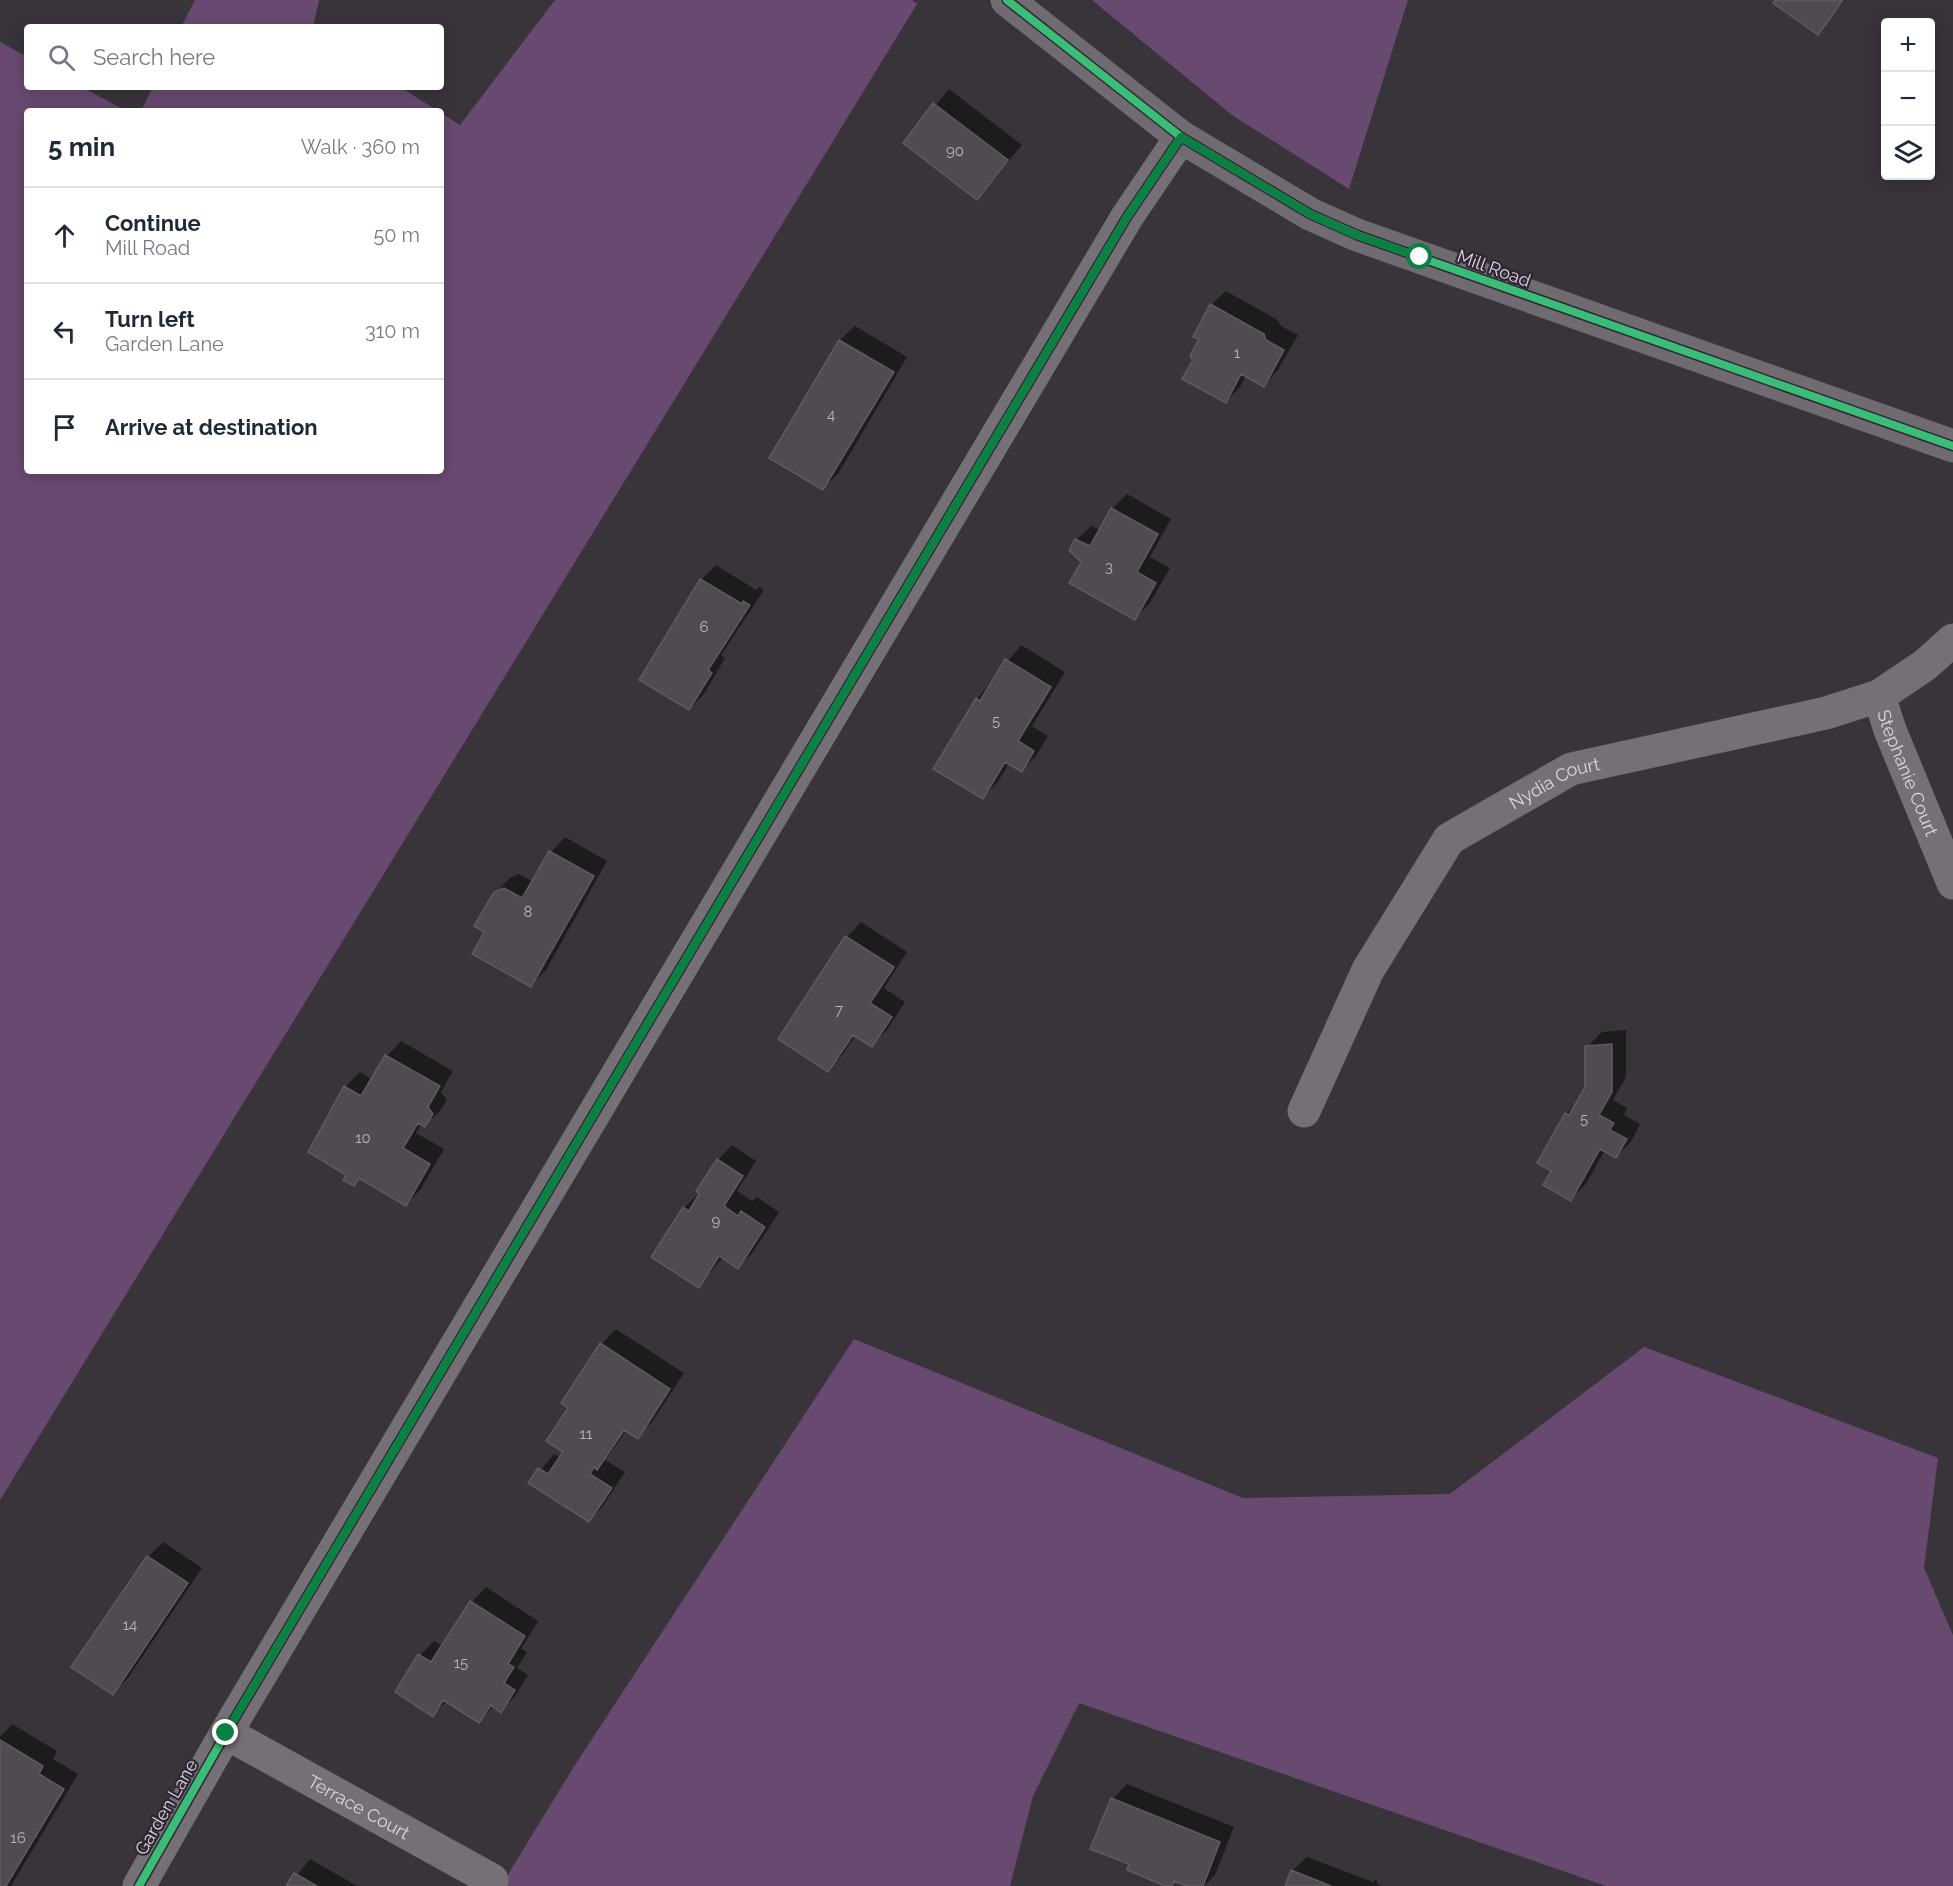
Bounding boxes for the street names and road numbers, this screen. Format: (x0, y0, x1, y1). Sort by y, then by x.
street label: Mill Road (1454, 245, 1534, 291)
street label: Stephanie Court (1874, 707, 1943, 839)
street label: Nydia Court (1505, 753, 1602, 813)
street label: Garden Lane (130, 1755, 202, 1859)
street label: Terrace Court (304, 1770, 414, 1843)

